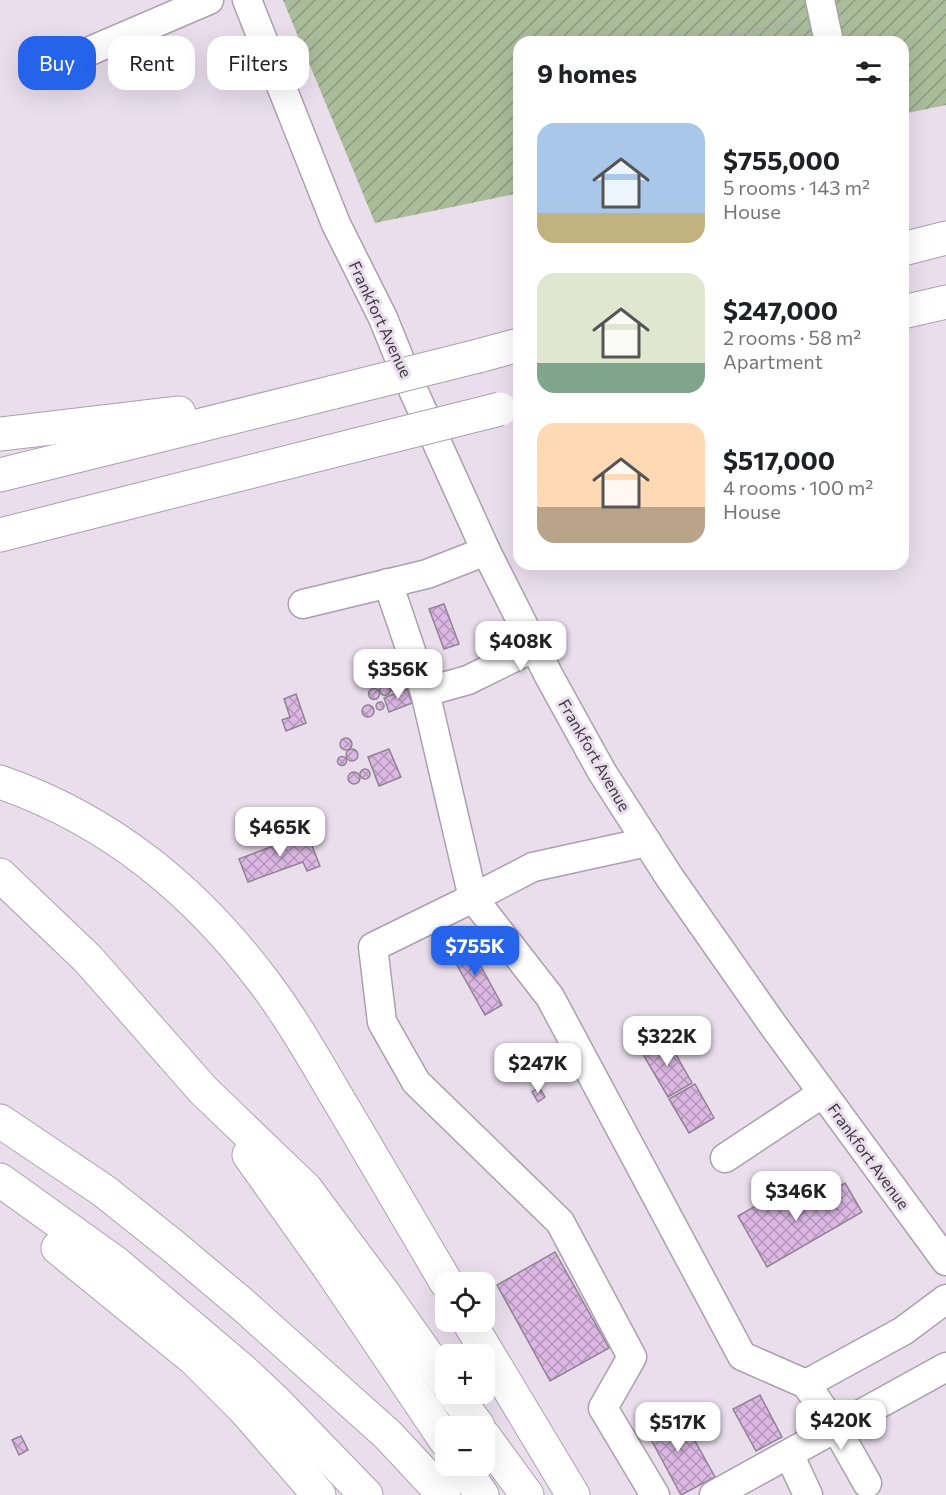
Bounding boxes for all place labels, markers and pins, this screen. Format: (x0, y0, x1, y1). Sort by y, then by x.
pin: $408K (479, 621, 563, 672)
pin: $356K (356, 649, 440, 700)
pin: $465K (238, 807, 322, 858)
pin: $755K (433, 926, 517, 977)
pin: $322K (625, 1016, 709, 1067)
pin: $247K (496, 1043, 580, 1094)
pin: $346K (754, 1171, 838, 1222)
pin: $420K (799, 1400, 883, 1451)
pin: $517K (636, 1402, 720, 1453)

